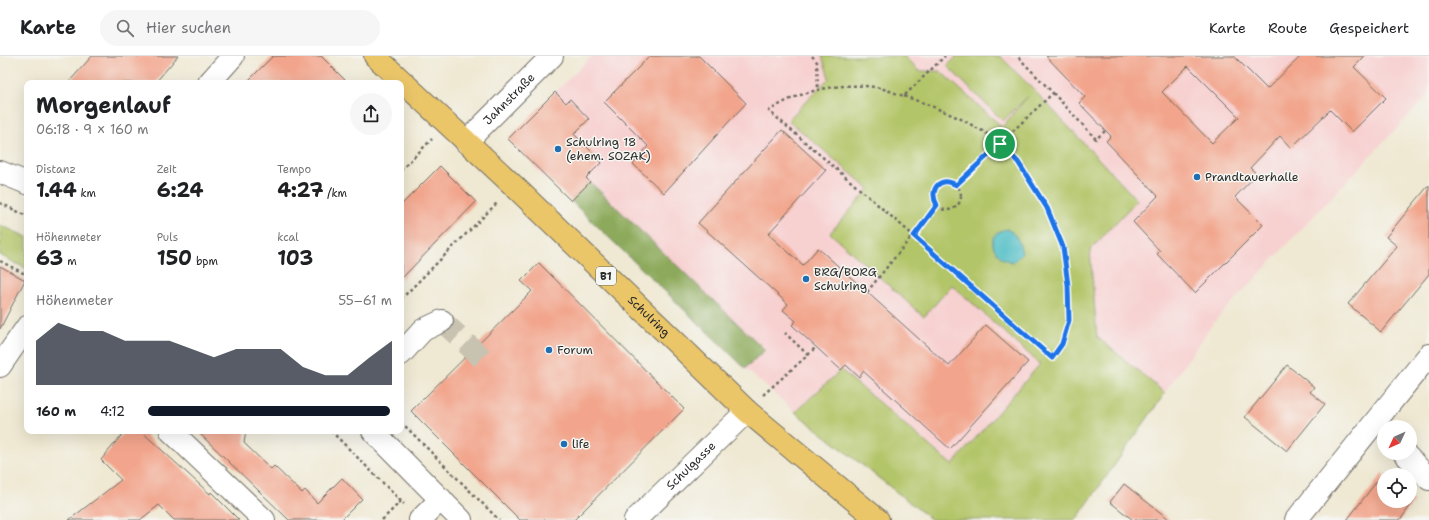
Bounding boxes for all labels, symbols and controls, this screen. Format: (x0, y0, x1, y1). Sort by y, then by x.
search box (100, 10, 380, 46)
text: Karte (20, 15, 76, 40)
icon: search (114, 17, 136, 39)
text: Hier suchen (146, 18, 231, 38)
text: Karte (1209, 19, 1246, 37)
text: Route (1268, 19, 1307, 37)
text: Gespeichert (1329, 19, 1409, 37)
street label: Jahnstraße (480, 69, 539, 128)
text: Morgenlauf (36, 91, 171, 120)
button: share (350, 93, 392, 135)
text: 06:18 · 9 × 160 m (36, 121, 149, 138)
pin (983, 127, 1017, 161)
icon: arrive (989, 133, 1011, 155)
place label: Schulring 18 (ehem. SOZAK) (566, 134, 651, 164)
marker: Schulring 18 (ehem. SOZAK) (553, 144, 563, 154)
text: Distanz (36, 162, 76, 177)
text: Zeit (157, 162, 177, 177)
text: Tempo (277, 162, 311, 177)
place label: Prandtauerhalle (1205, 169, 1299, 185)
marker: Prandtauerhalle (1192, 172, 1202, 182)
text: 1.44 (36, 177, 77, 203)
text: 6:24 (157, 177, 203, 203)
text: 4:27 (277, 177, 324, 203)
text: km (77, 186, 96, 201)
text: /km (324, 186, 347, 201)
text: Höhenmeter (36, 230, 101, 245)
text: Puls (157, 230, 178, 245)
text: kcal (277, 230, 299, 245)
text: 63 (36, 245, 63, 271)
text: 150 (157, 245, 192, 271)
text: 103 (277, 245, 313, 271)
text: m (63, 254, 77, 269)
text: bpm (192, 254, 218, 269)
place label: BRG/BORG Schulring (814, 264, 877, 294)
road number: B1 (596, 267, 616, 285)
marker: BRG/BORG Schulring (801, 274, 811, 284)
text: Höhenmeter (36, 292, 113, 309)
text: 55–61 m (338, 292, 392, 309)
street label: Schulring (624, 292, 674, 341)
place label: Forum (557, 342, 593, 358)
marker: Forum (544, 345, 554, 355)
text: 160 m (36, 403, 76, 420)
text: 4:12 (100, 403, 125, 420)
north arrow (1377, 420, 1417, 460)
map controls (1377, 420, 1417, 508)
place label: life (572, 436, 590, 452)
street label: Schulgasse (663, 438, 719, 493)
marker: life (559, 439, 569, 449)
button: locate (1377, 468, 1417, 508)

